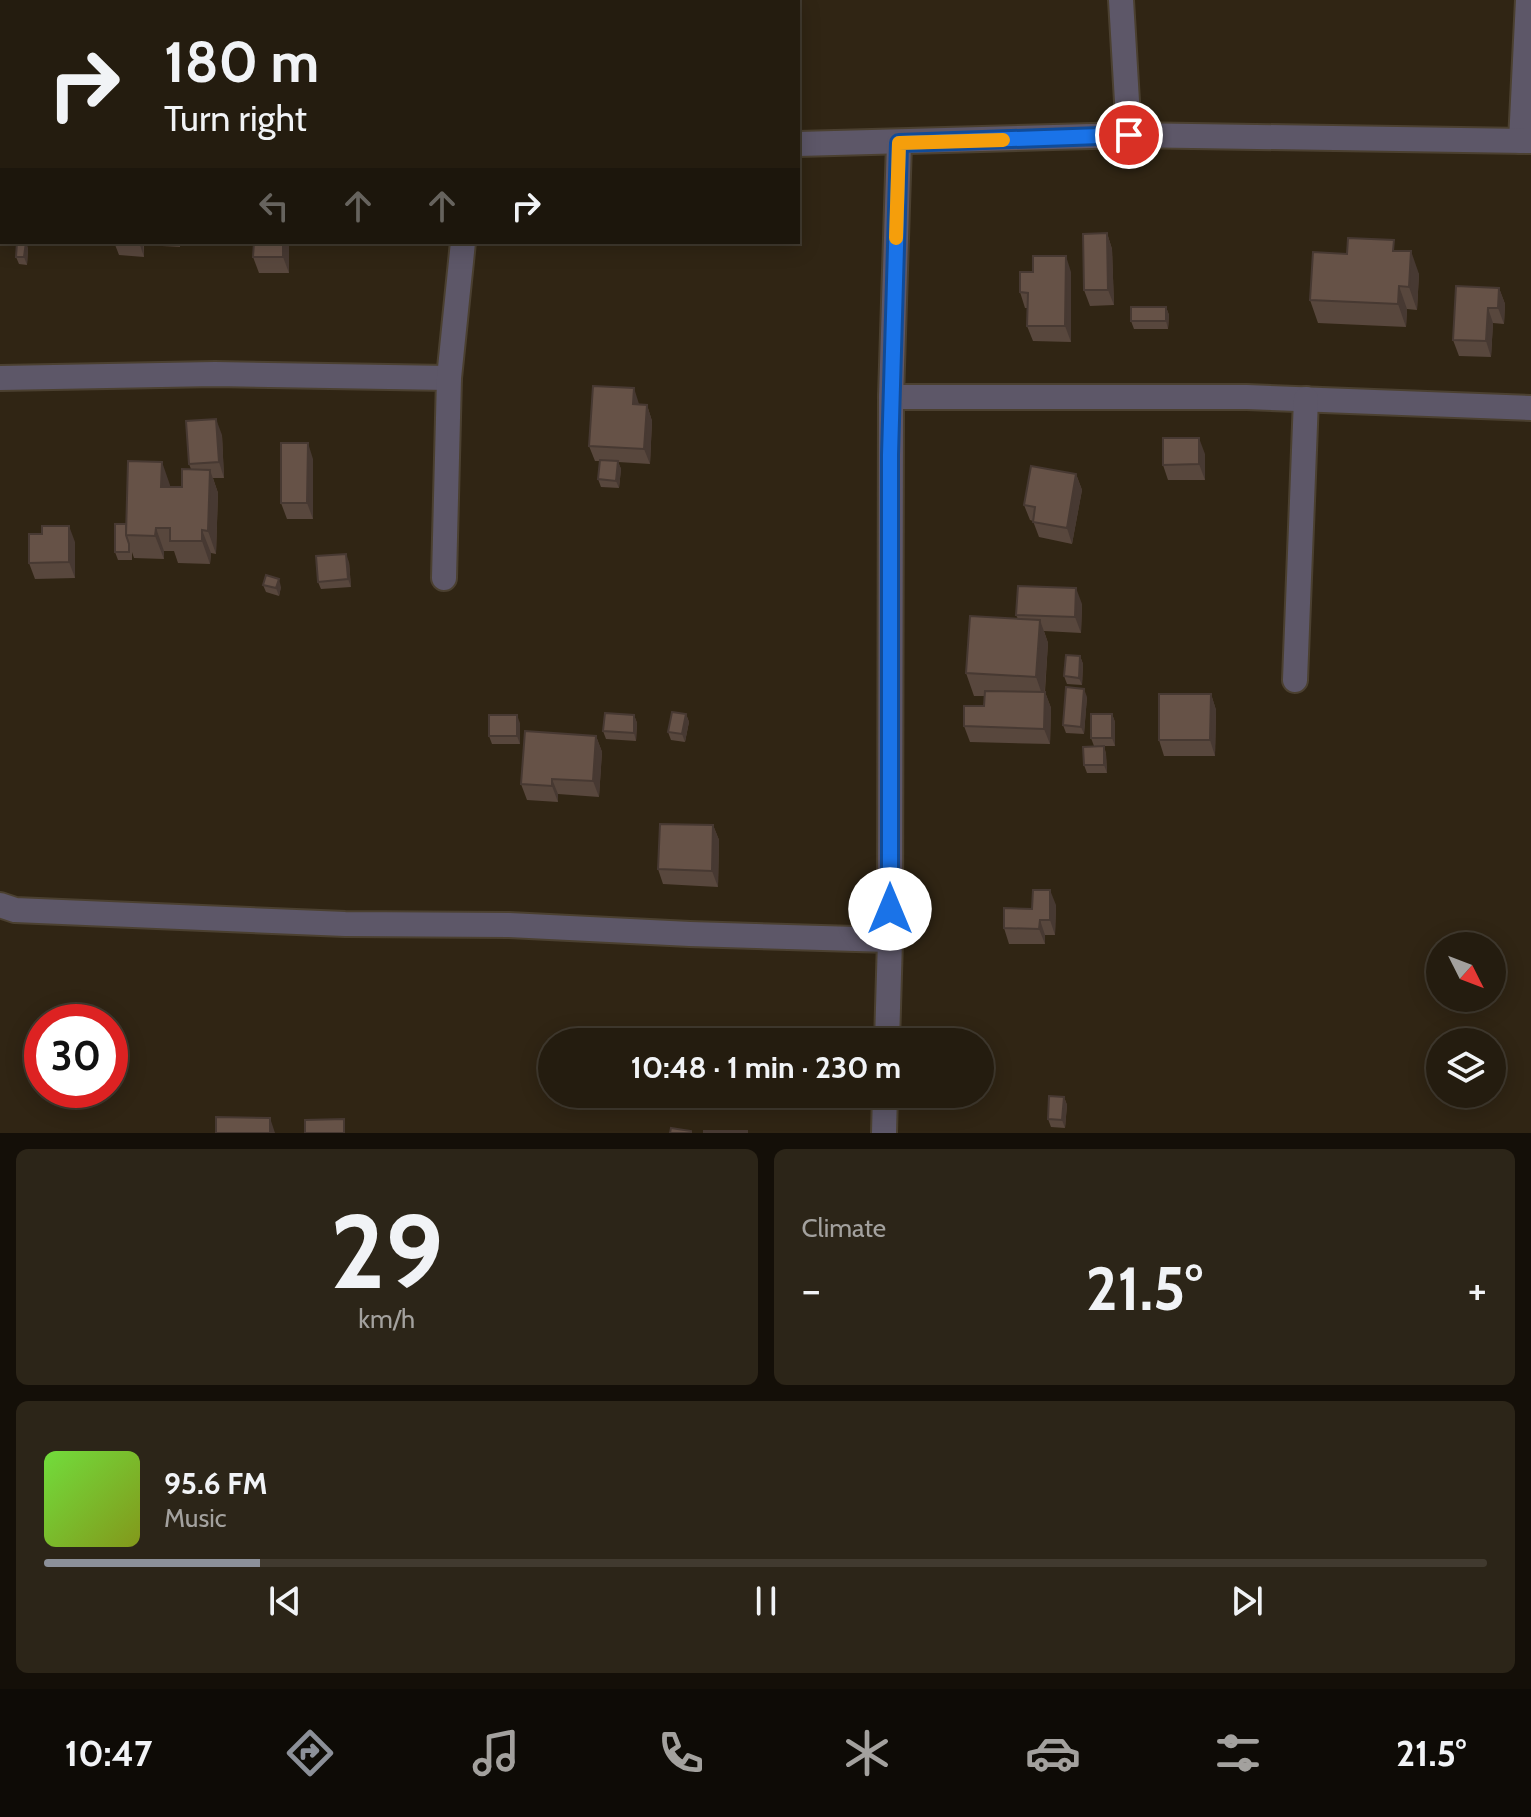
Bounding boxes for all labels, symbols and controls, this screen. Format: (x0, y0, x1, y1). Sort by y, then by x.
text: 180 m (164, 28, 319, 96)
icon: right (32, 32, 136, 136)
text: Turn right (164, 96, 307, 140)
pin (1095, 101, 1163, 169)
icon: arrive (1107, 113, 1151, 157)
icon: left (252, 184, 296, 228)
icon: ahead (336, 184, 380, 228)
icon: ahead (420, 184, 464, 228)
icon: right (504, 184, 548, 228)
position arrow (848, 867, 932, 951)
north arrow (1426, 932, 1506, 1012)
map controls (1426, 932, 1506, 1108)
speed limit sign: 30 (24, 1004, 128, 1108)
button: layers (1426, 1028, 1506, 1108)
text: 10:48 · 1 min · 230 m (631, 1049, 901, 1086)
text: 29 (330, 1188, 443, 1314)
text: Climate (802, 1212, 886, 1244)
text: 21.5° (1086, 1252, 1203, 1325)
text: − (802, 1263, 821, 1316)
text: + (1468, 1263, 1487, 1316)
text: km/h (358, 1303, 415, 1335)
text: 95.6 FM (164, 1465, 268, 1502)
text: Music (164, 1502, 227, 1534)
icon: previous (263, 1579, 307, 1623)
icon: pause (744, 1579, 788, 1623)
icon: next (1225, 1579, 1269, 1623)
icon: directions (282, 1725, 338, 1781)
icon: music (468, 1725, 524, 1781)
icon: phone (653, 1725, 709, 1781)
icon: climate (839, 1725, 895, 1781)
icon: car (1025, 1725, 1081, 1781)
icon: filters (1210, 1725, 1266, 1781)
text: 10:47 (65, 1731, 152, 1775)
text: 21.5° (1396, 1731, 1466, 1775)

